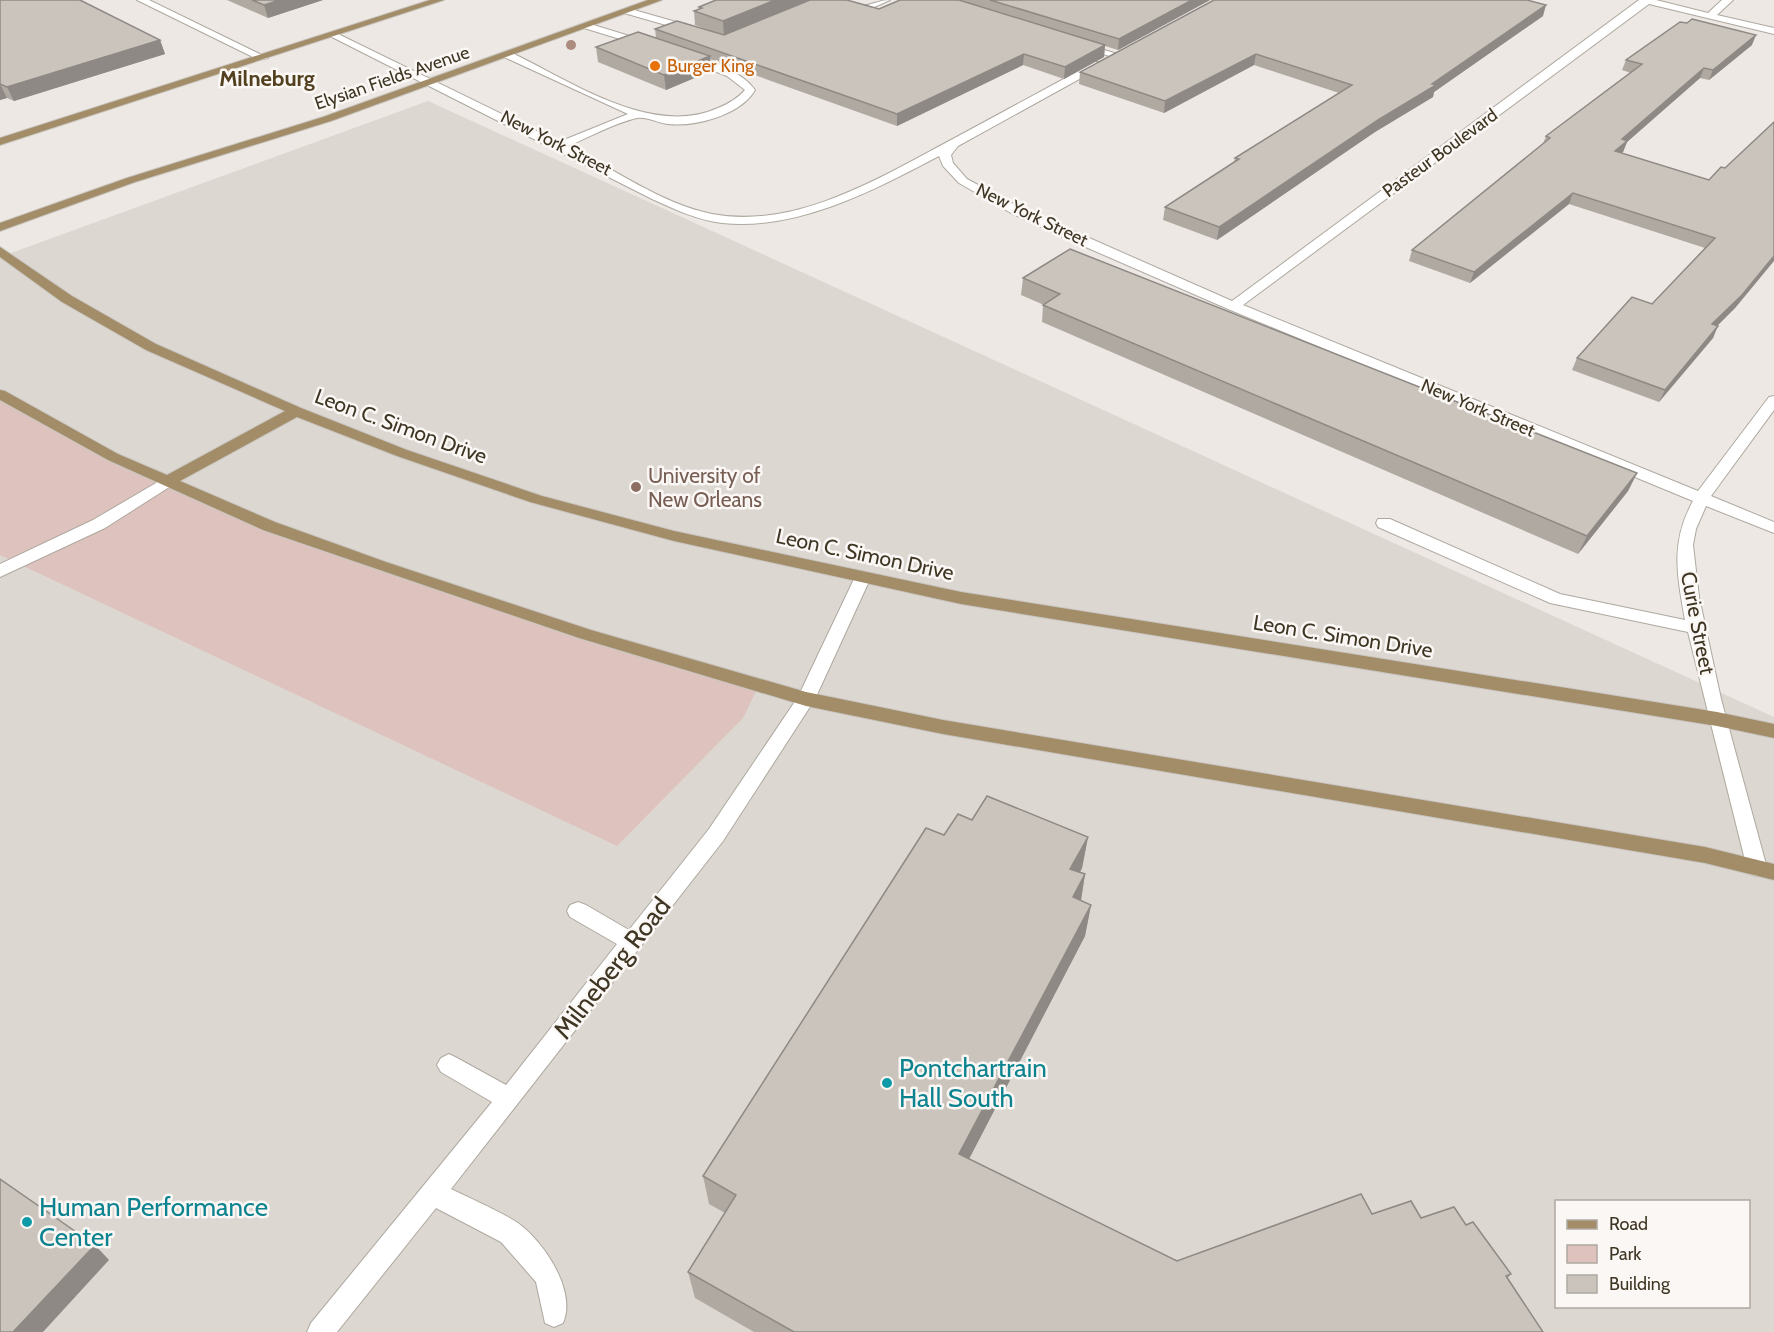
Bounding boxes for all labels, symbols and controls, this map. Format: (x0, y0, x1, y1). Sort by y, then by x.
street label: Elysian Fields Avenue (312, 41, 472, 115)
place label: Burger King (667, 55, 755, 77)
marker: Burger King (648, 59, 662, 73)
district label: Milneburg (219, 65, 315, 92)
street label: Pasteur Boulevard (1378, 104, 1502, 202)
street label: New York Street (497, 106, 615, 180)
street label: New York Street (973, 179, 1091, 251)
street label: New York Street (1418, 374, 1538, 442)
street label: Leon C. Simon Drive (312, 383, 491, 469)
place label: University of New Orleans (648, 463, 762, 512)
marker: University of New Orleans (629, 480, 643, 494)
street label: Leon C. Simon Drive (774, 523, 956, 585)
street label: Curie Street (1676, 569, 1720, 677)
street label: Leon C. Simon Drive (1252, 609, 1435, 663)
street label: Milneberg Road (547, 891, 677, 1045)
place label: Pontchartrain Hall South (899, 1052, 1047, 1114)
marker: Pontchartrain Hall South (880, 1076, 894, 1090)
place label: Human Performance Center (39, 1191, 268, 1253)
legend (1555, 1200, 1750, 1308)
text: Road (1609, 1213, 1648, 1235)
marker: Human Performance Center (20, 1215, 34, 1229)
text: Park (1609, 1243, 1642, 1265)
text: Building (1609, 1273, 1671, 1295)

